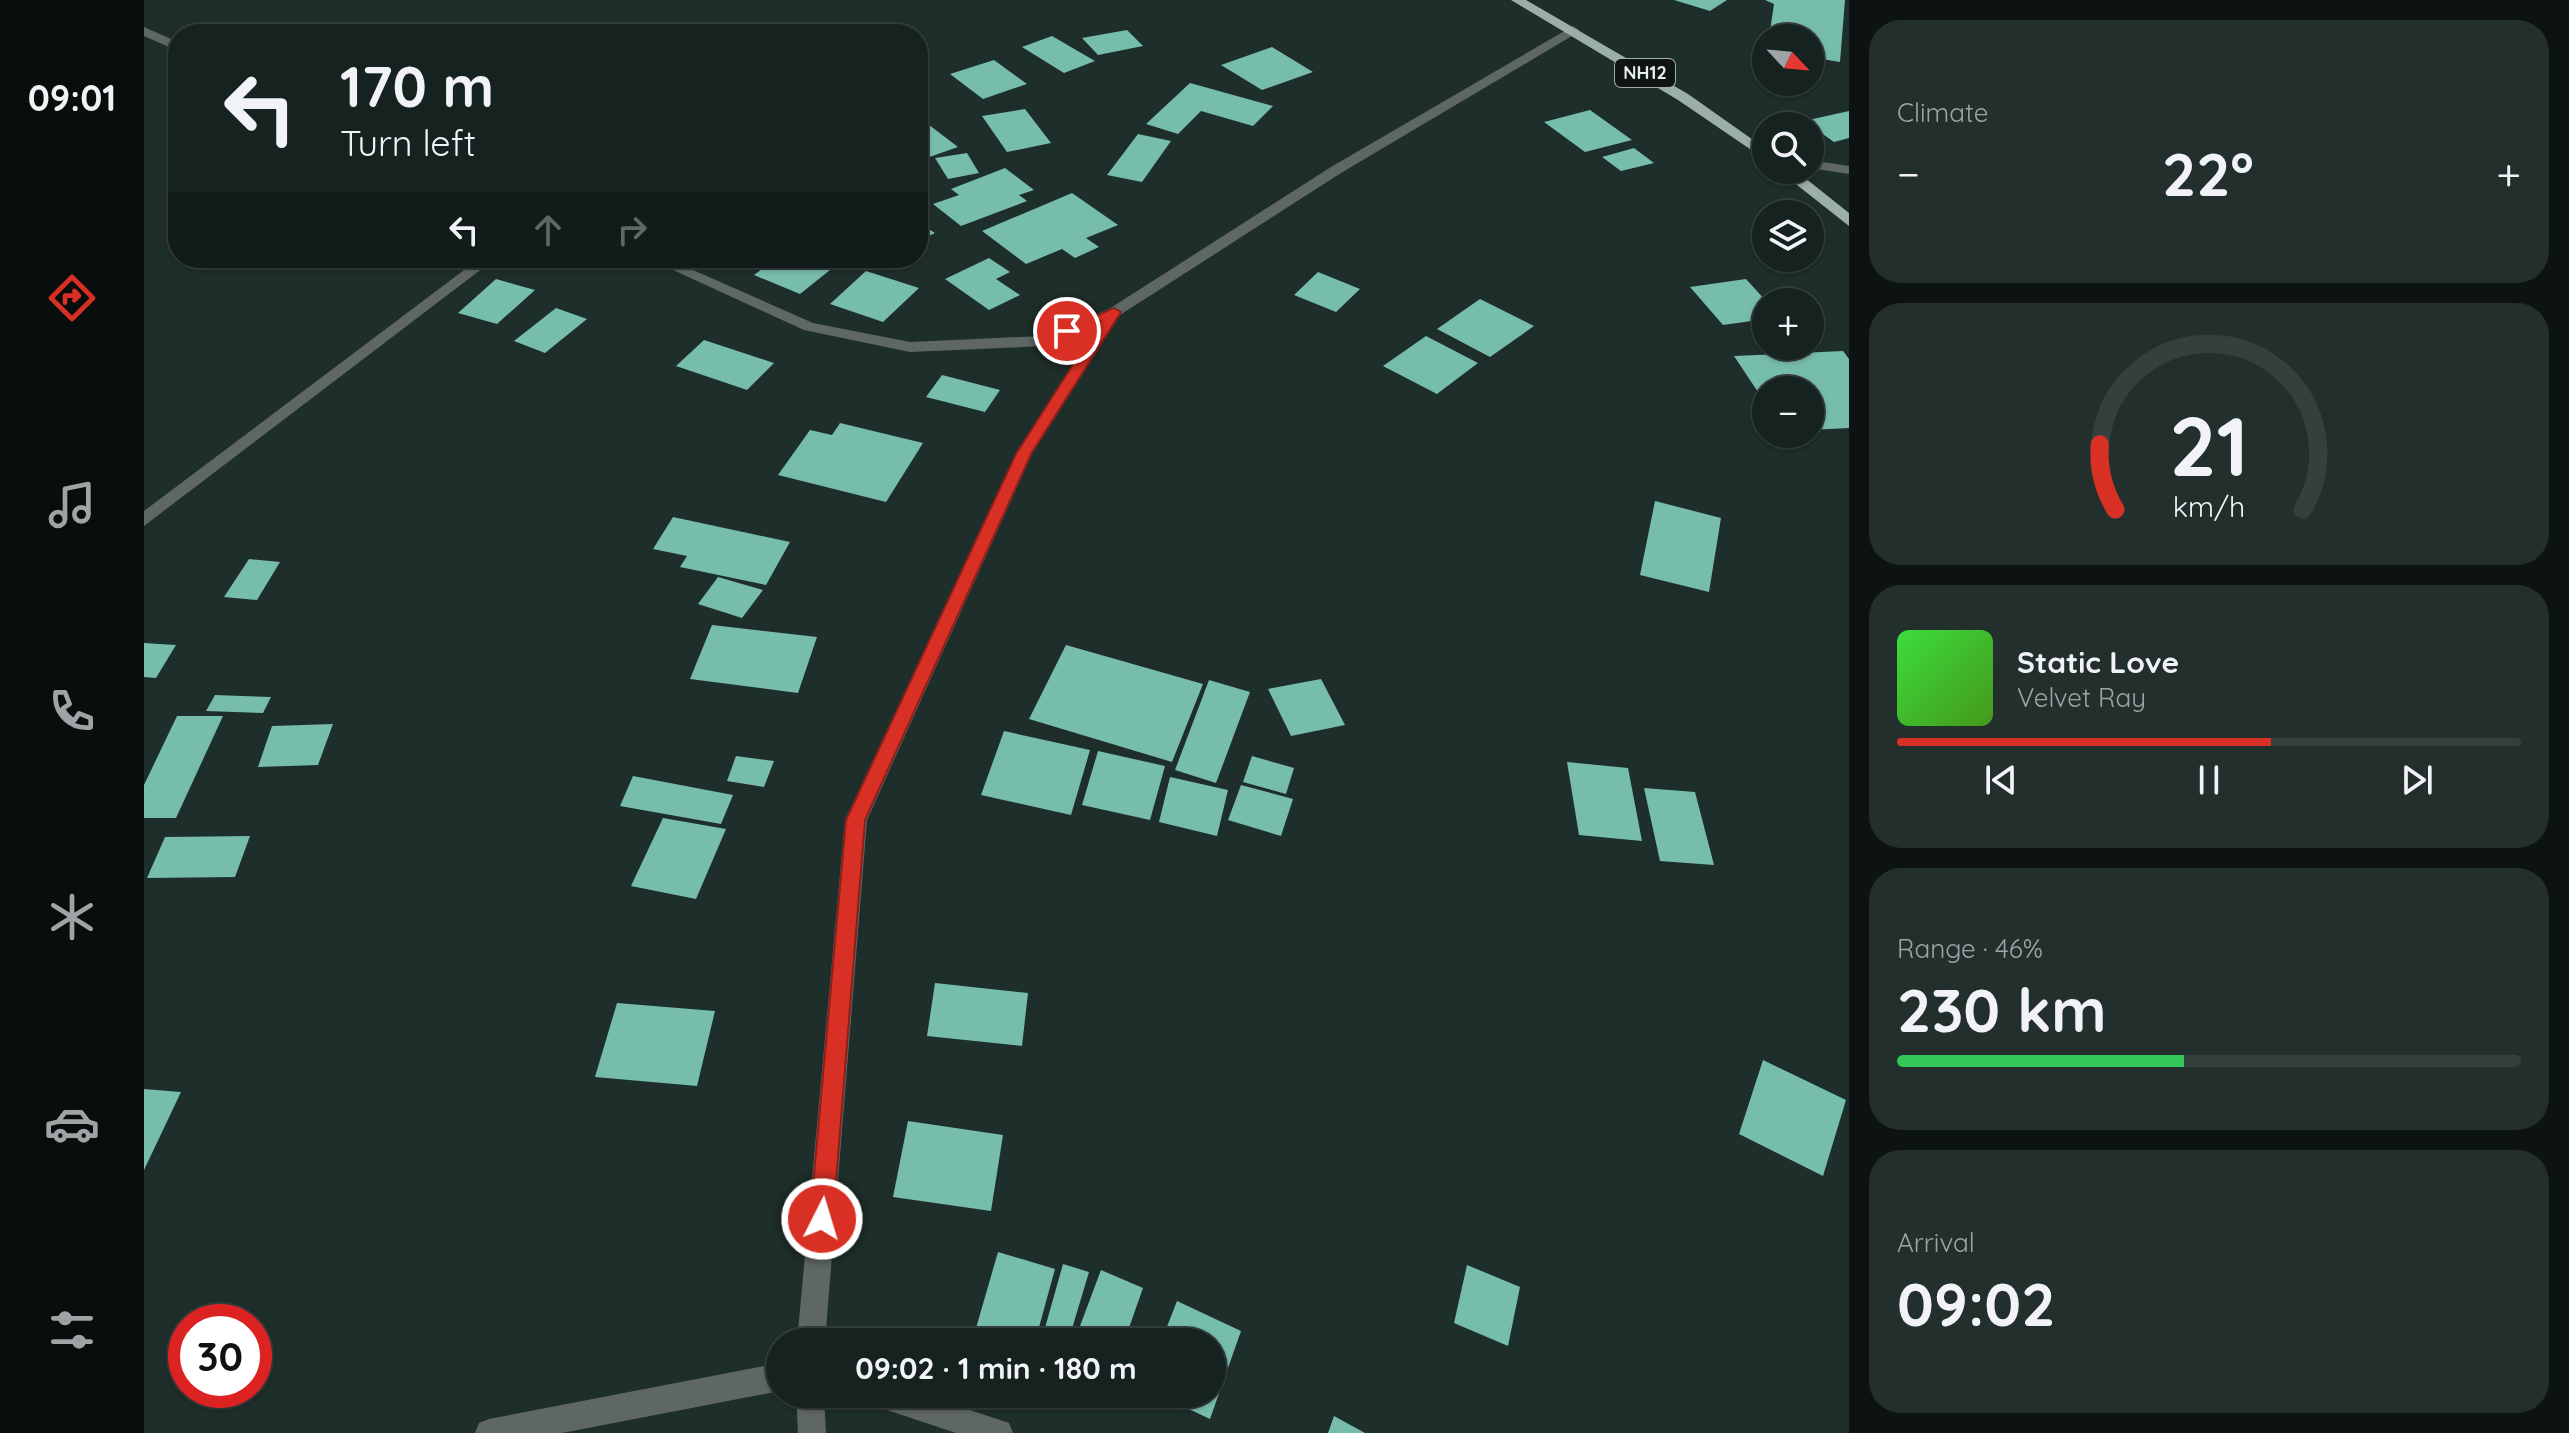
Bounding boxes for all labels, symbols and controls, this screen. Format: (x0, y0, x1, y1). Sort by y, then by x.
north arrow (1752, 24, 1824, 96)
map controls (1752, 24, 1824, 448)
text: 170 m (340, 51, 494, 121)
icon: left (208, 56, 312, 160)
road number: NH12 (1615, 59, 1675, 87)
text: 09:01 (28, 75, 116, 120)
text: Climate (1897, 96, 1988, 129)
button: search (1752, 112, 1824, 184)
text: Turn left (340, 120, 476, 165)
text: 22° (2162, 136, 2254, 211)
text: − (1897, 146, 1920, 201)
text: + (2496, 146, 2521, 201)
button: layers (1752, 200, 1824, 272)
icon: left (442, 208, 486, 252)
icon: ahead (526, 208, 570, 252)
icon: right (610, 208, 654, 252)
icon: directions (44, 270, 100, 326)
button: + (1752, 288, 1824, 360)
pin (1033, 297, 1101, 365)
icon: arrive (1045, 309, 1089, 353)
button: − (1752, 376, 1824, 448)
text: 21 (2169, 392, 2249, 496)
icon: music (44, 477, 100, 533)
text: km/h (2173, 488, 2245, 524)
text: Static Love (2017, 643, 2179, 681)
text: Velvet Ray (2017, 681, 2146, 714)
icon: phone (44, 683, 100, 739)
icon: previous (1979, 758, 2023, 802)
icon: pause (2187, 758, 2231, 802)
icon: next (2395, 758, 2439, 802)
icon: climate (44, 889, 100, 945)
text: Range · 46% (1897, 932, 2043, 965)
text: 230 km (1897, 972, 2106, 1047)
icon: car (44, 1096, 100, 1152)
position arrow (780, 1177, 864, 1261)
text: Arrival (1897, 1226, 1975, 1259)
text: 09:02 (1897, 1266, 2055, 1341)
icon: filters (44, 1302, 100, 1358)
speed limit sign: 30 (168, 1304, 272, 1408)
text: 09:02 · 1 min · 180 m (855, 1349, 1137, 1387)

